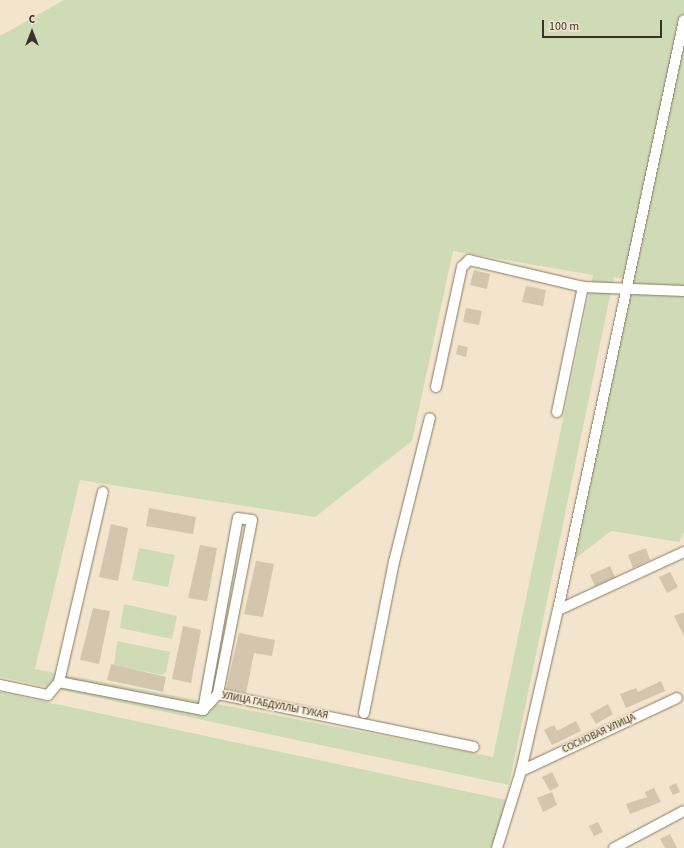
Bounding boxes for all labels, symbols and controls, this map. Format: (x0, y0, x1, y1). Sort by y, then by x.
north arrow (12, 12, 52, 52)
text: С (29, 12, 35, 27)
scale bar (544, 12, 664, 38)
text: 100 m (549, 18, 579, 35)
street label: УЛИЦА ГАБДУЛЛЫ ТУКАЯ (221, 690, 329, 722)
street label: СОСНОВАЯ УЛИЦА (561, 712, 637, 756)

